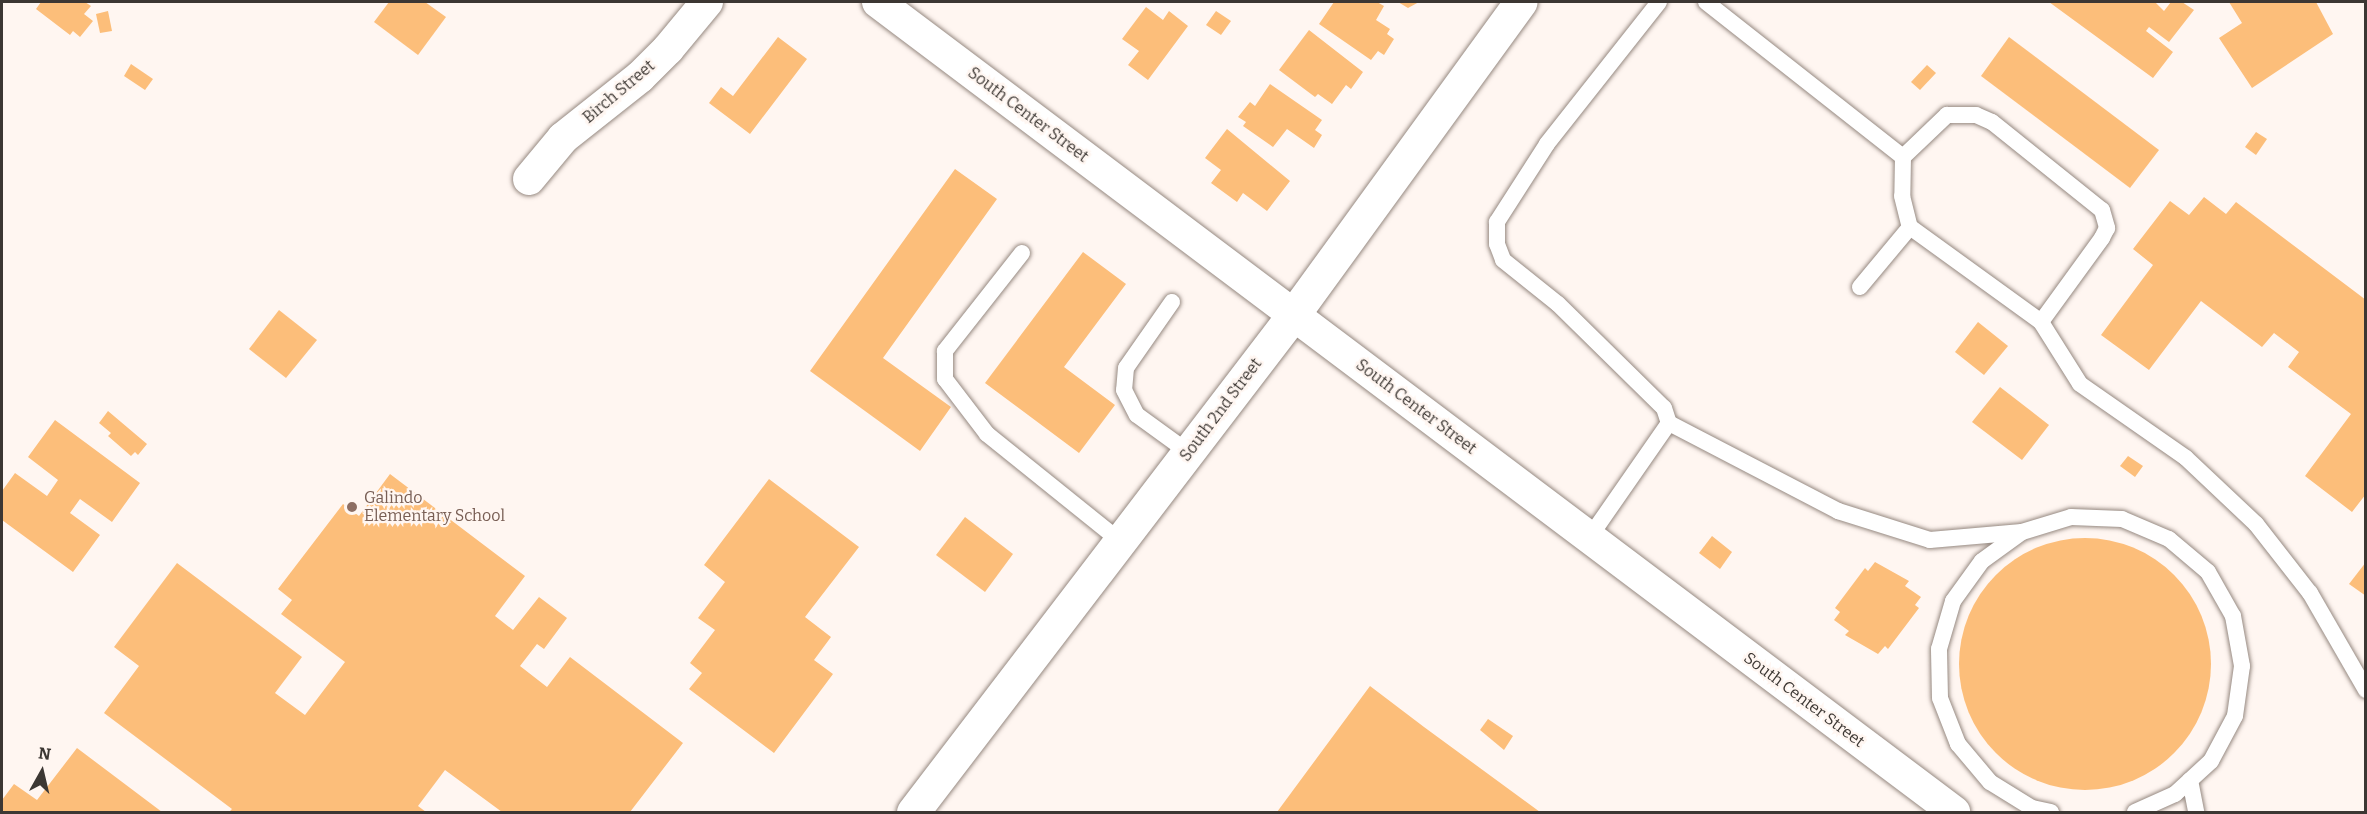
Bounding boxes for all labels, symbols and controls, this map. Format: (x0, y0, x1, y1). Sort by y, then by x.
street label: Birch Street (579, 56, 659, 128)
street label: South Center Street (964, 63, 1092, 167)
street label: South 2nd Street (1176, 355, 1266, 465)
street label: South Center Street (1352, 355, 1480, 459)
place label: Galindo Elementary School (364, 488, 505, 526)
marker: Galindo Elementary School (345, 500, 359, 514)
street label: South Center Street (1740, 648, 1868, 752)
north arrow (12, 742, 72, 802)
text: N (37, 743, 52, 764)

